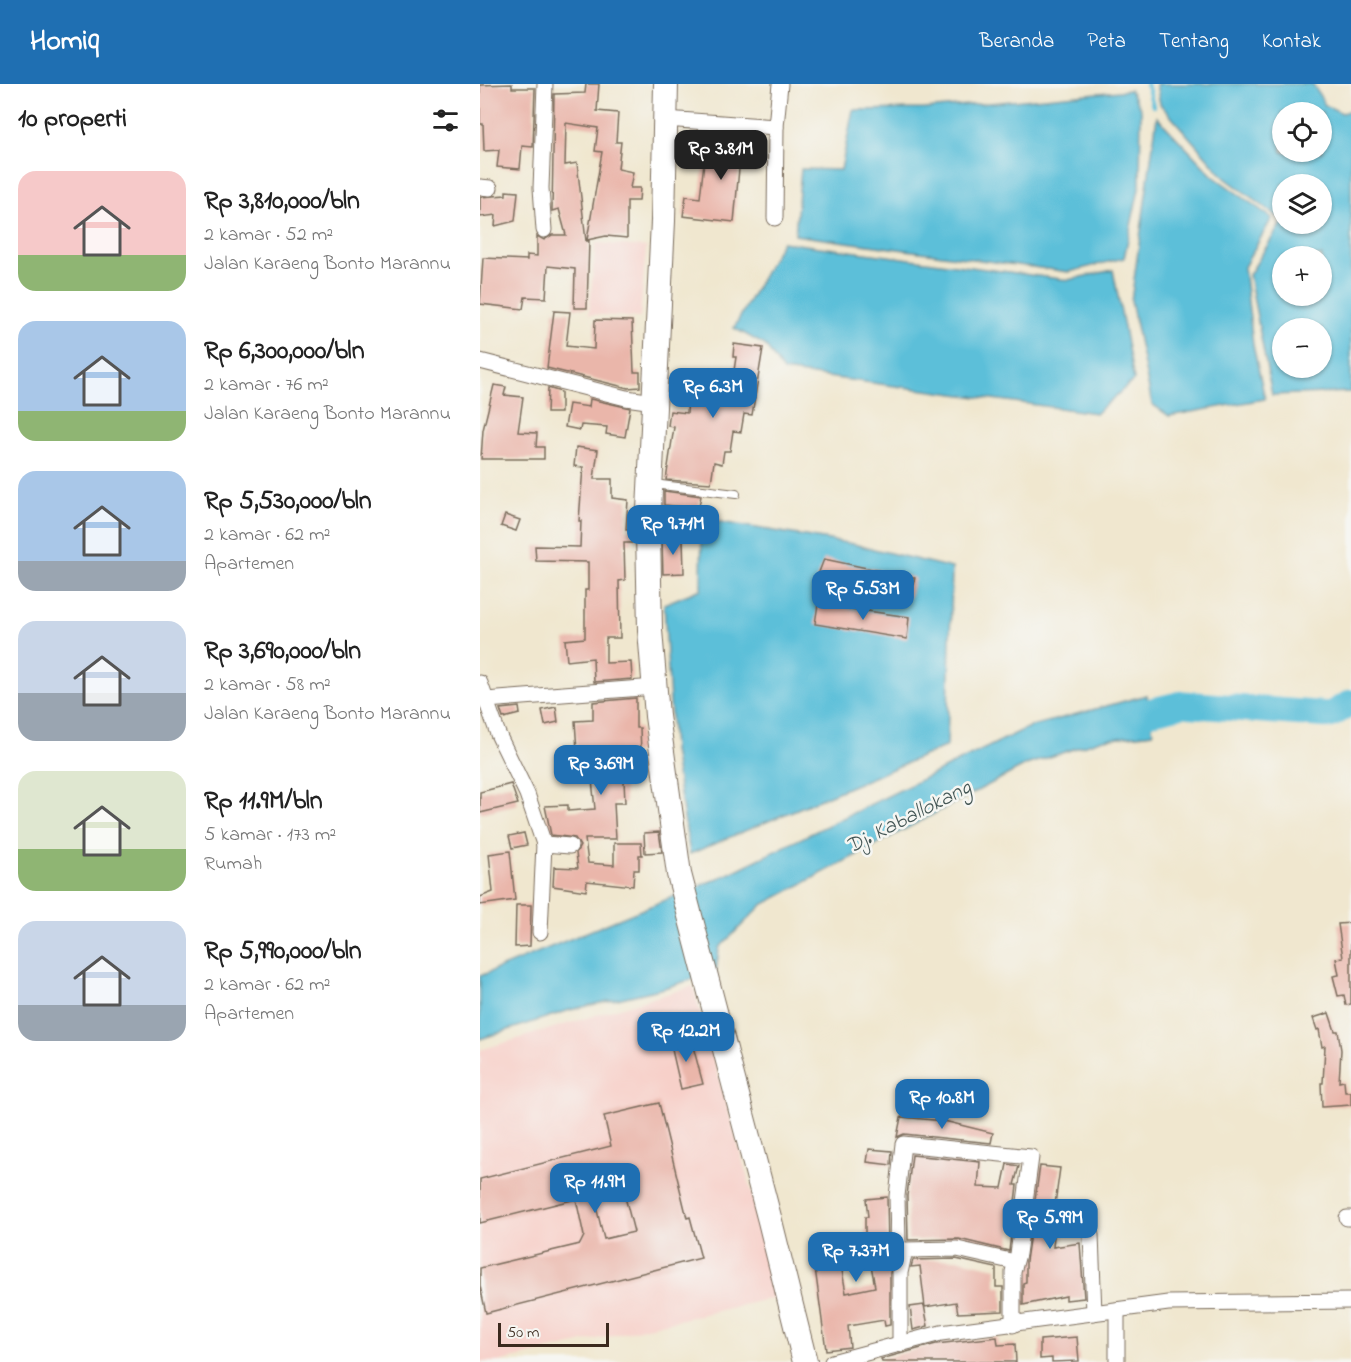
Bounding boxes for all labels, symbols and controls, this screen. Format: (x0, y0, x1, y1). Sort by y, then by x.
text: Homiq (30, 22, 99, 63)
text: Beranda (979, 27, 1054, 57)
text: Peta (1087, 27, 1126, 57)
text: Tentang (1159, 27, 1229, 57)
text: Kontak (1262, 27, 1321, 57)
text: 10 properti (18, 101, 127, 139)
map controls (1272, 102, 1332, 378)
button: locate (1272, 102, 1332, 162)
icon: filters (429, 104, 462, 137)
pin: Rp 3.81M (659, 130, 783, 181)
text: Rp 3.81M (688, 135, 754, 164)
button: layers (1272, 174, 1332, 234)
text: Rp 3,810,000/bln (204, 183, 360, 221)
icon: home (66, 195, 138, 267)
text: 2 kamar · 52 m² (204, 221, 333, 250)
button: + (1272, 246, 1332, 306)
text: Jalan Karaeng Bonto Marannu (204, 250, 451, 279)
button: − (1272, 318, 1332, 378)
text: Rp 6,300,000/bln (204, 333, 365, 371)
icon: home (66, 345, 138, 417)
pin: Rp 6.3M (658, 368, 768, 419)
text: 2 kamar · 76 m² (204, 371, 329, 400)
text: Rp 6.3M (683, 373, 743, 402)
text: Jalan Karaeng Bonto Marannu (204, 400, 451, 429)
text: Rp 5,530,000/bln (204, 483, 372, 521)
icon: home (66, 495, 138, 567)
pin: Rp 9.71M (611, 505, 735, 556)
text: Rp 9.71M (641, 510, 705, 539)
text: 2 kamar · 62 m² (204, 521, 330, 550)
text: Apartemen (204, 550, 294, 579)
pin: Rp 5.53M (801, 570, 925, 621)
text: Rp 5.53M (826, 575, 900, 604)
text: Rp 3,690,000/bln (204, 633, 361, 671)
icon: home (66, 645, 138, 717)
text: 2 kamar · 58 m² (204, 671, 331, 700)
text: Jalan Karaeng Bonto Marannu (204, 700, 451, 729)
pin: Rp 3.69M (539, 745, 663, 796)
text: Rp 3.69M (568, 750, 634, 779)
water label: Dj. Kaballokang (841, 772, 978, 863)
text: Rp 11.9M/bln (204, 783, 323, 821)
icon: home (66, 795, 138, 867)
text: 5 kamar · 173 m² (204, 821, 336, 850)
text: Rumah (204, 850, 262, 879)
text: Rp 5,990,000/bln (204, 933, 362, 971)
icon: home (66, 945, 138, 1017)
text: 2 kamar · 62 m² (204, 971, 330, 1000)
text: Apartemen (204, 1000, 294, 1029)
pin: Rp 12.2M (624, 1012, 748, 1063)
text: Rp 12.2M (651, 1017, 721, 1046)
pin: Rp 10.8M (880, 1079, 1004, 1130)
text: Rp 10.8M (909, 1084, 975, 1113)
pin: Rp 11.9M (533, 1163, 657, 1214)
text: Rp 11.9M (564, 1168, 626, 1197)
pin: Rp 5.99M (988, 1199, 1112, 1250)
text: Rp 5.99M (1017, 1204, 1083, 1233)
pin: Rp 7.37M (794, 1232, 918, 1283)
text: Rp 7.37M (822, 1237, 890, 1266)
scale bar (498, 1320, 609, 1348)
text: 50 m (507, 1321, 539, 1345)

